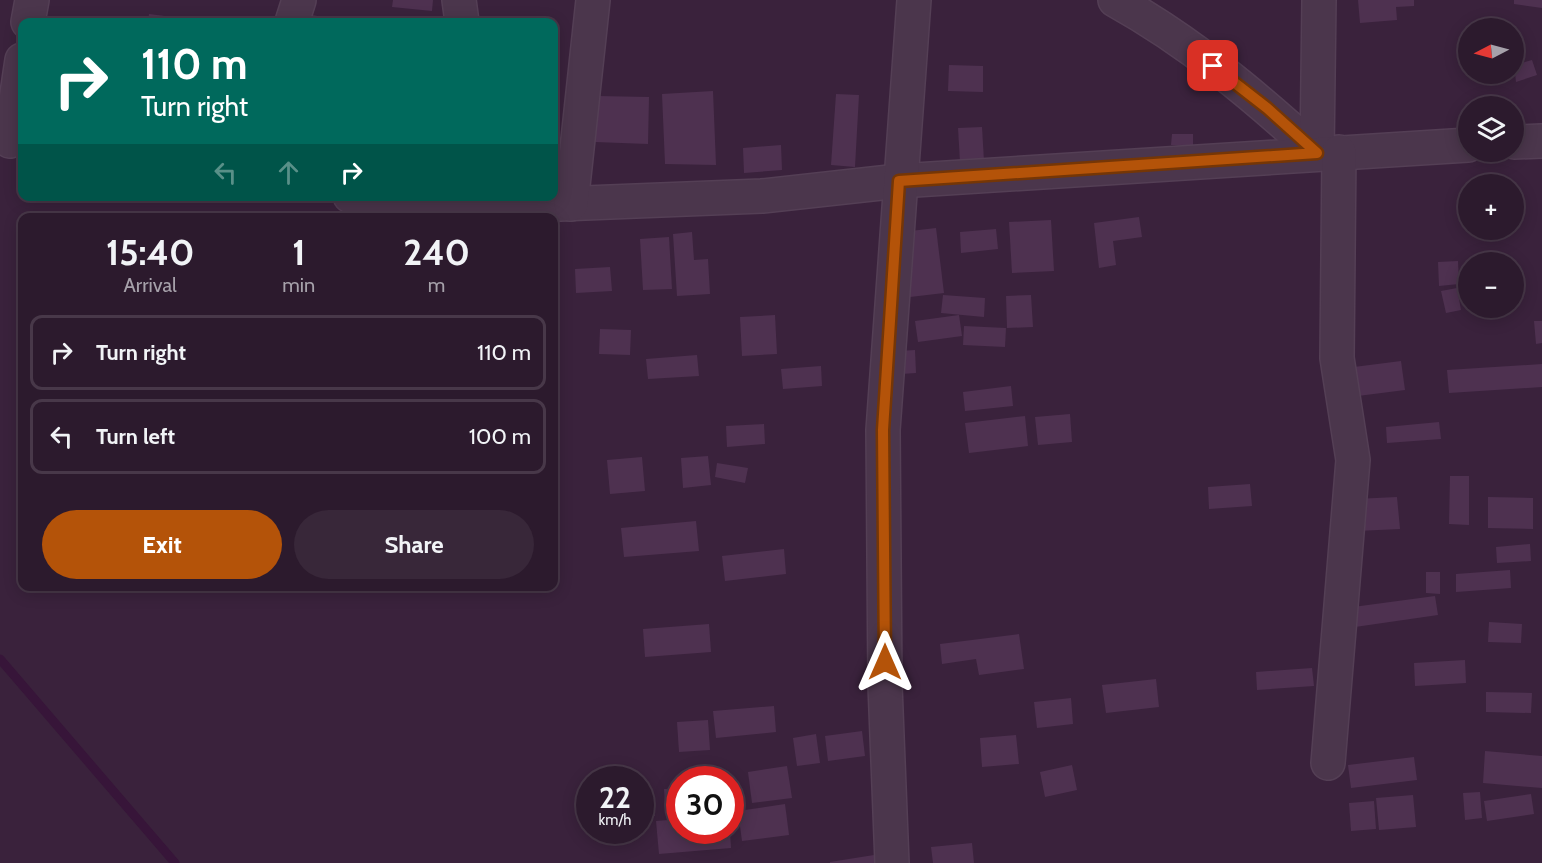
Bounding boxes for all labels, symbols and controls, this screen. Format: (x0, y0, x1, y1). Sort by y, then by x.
north arrow (1458, 18, 1524, 84)
map controls (1458, 18, 1524, 318)
text: 110 m (141, 38, 248, 90)
pin (1187, 40, 1238, 91)
icon: right (42, 42, 120, 120)
icon: arrive (1196, 49, 1229, 82)
text: Turn right (141, 90, 248, 123)
button: layers (1458, 96, 1524, 162)
icon: left (209, 156, 242, 189)
icon: ahead (272, 156, 305, 189)
icon: right (335, 156, 368, 189)
button: + (1458, 174, 1524, 240)
text: 15:40 (106, 230, 194, 274)
text: 1 (292, 230, 305, 274)
text: 240 (403, 230, 470, 274)
button: − (1458, 252, 1524, 318)
text: Arrival (124, 273, 177, 297)
text: min (282, 273, 315, 297)
text: m (428, 273, 445, 297)
icon: right (45, 336, 78, 369)
text: Turn right (96, 339, 186, 366)
text: 110 m (477, 339, 531, 366)
icon: left (45, 420, 78, 453)
text: Turn left (96, 423, 175, 450)
text: 100 m (469, 423, 531, 450)
button: Exit (42, 510, 282, 579)
button: Share (294, 510, 534, 579)
position arrow (853, 630, 917, 694)
speed limit sign: 30 (666, 766, 744, 844)
text: 22 (599, 779, 631, 816)
text: km/h (599, 811, 631, 829)

